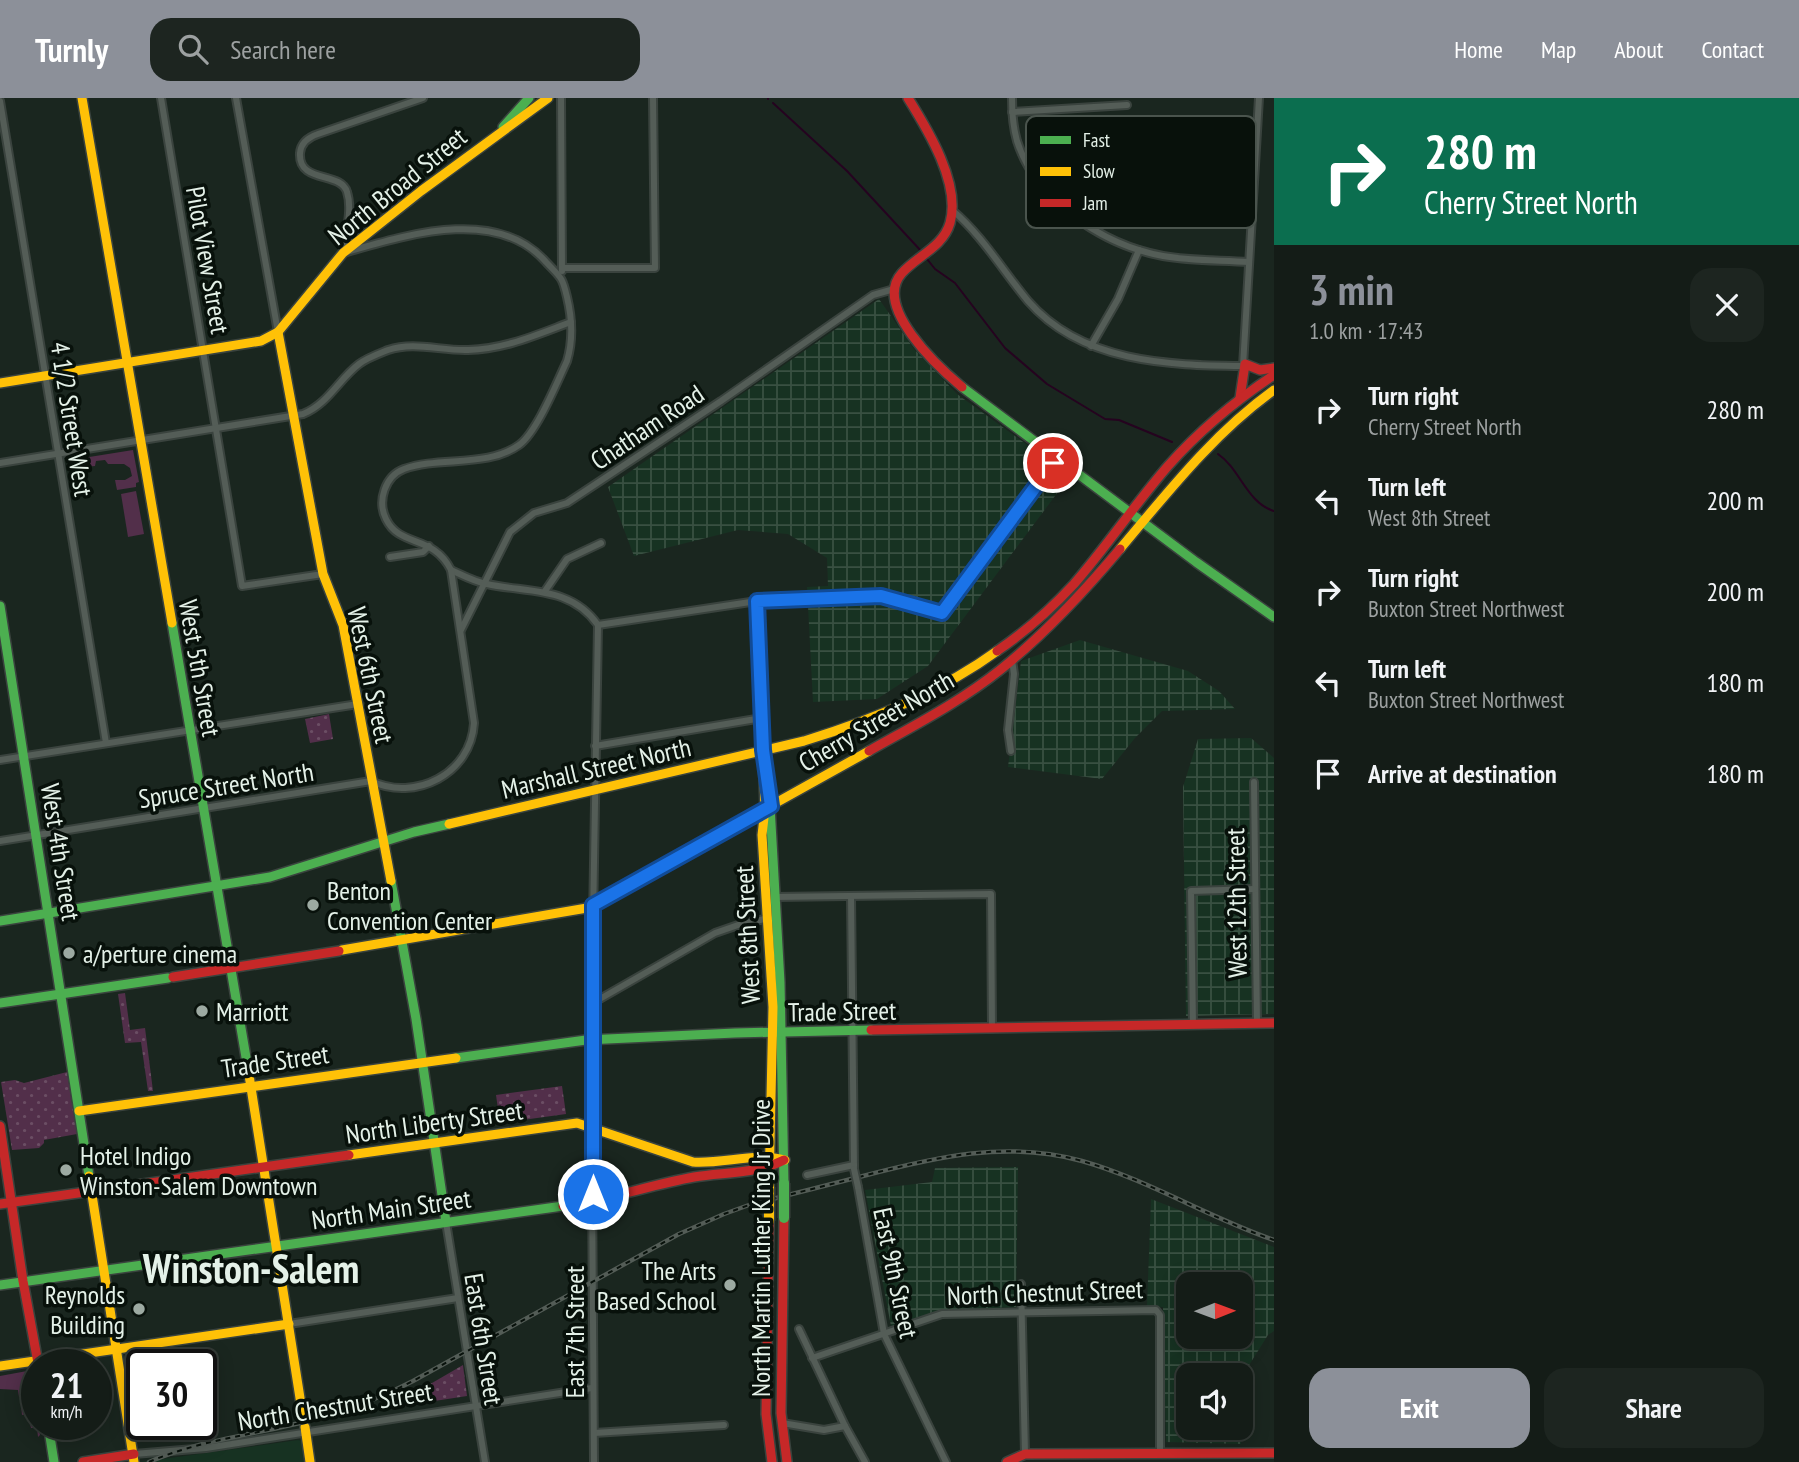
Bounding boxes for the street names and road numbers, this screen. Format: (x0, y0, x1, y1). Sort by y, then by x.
street label: North Broad Street (321, 120, 473, 252)
street label: Pilot View Street (179, 184, 237, 336)
street label: 4 1/2 Street West (44, 339, 100, 499)
street label: Chatham Road (584, 377, 710, 477)
street label: West 5th Street (172, 597, 228, 739)
street label: West 6th Street (340, 604, 402, 746)
street label: Cherry Street North (793, 663, 959, 779)
street label: Marshall Street North (498, 730, 694, 806)
street label: Spruce Street North (136, 755, 316, 815)
street label: West 4th Street (34, 781, 88, 923)
street label: West 12th Street (1218, 828, 1254, 978)
street label: West 8th Street (727, 865, 767, 1005)
street label: Trade Street (788, 994, 896, 1028)
street label: Trade Street (219, 1037, 331, 1085)
street label: North Liberty Street (343, 1093, 525, 1151)
street label: North Martin Luther King Jr Drive (744, 1099, 777, 1397)
street label: North Main Street (309, 1181, 473, 1237)
street label: East 9th Street (866, 1205, 926, 1341)
street label: East 7th Street (558, 1266, 591, 1398)
street label: East 6th Street (457, 1271, 511, 1407)
street label: North Chestnut Street (946, 1272, 1144, 1312)
street label: North Chestnut Street (235, 1374, 435, 1438)

